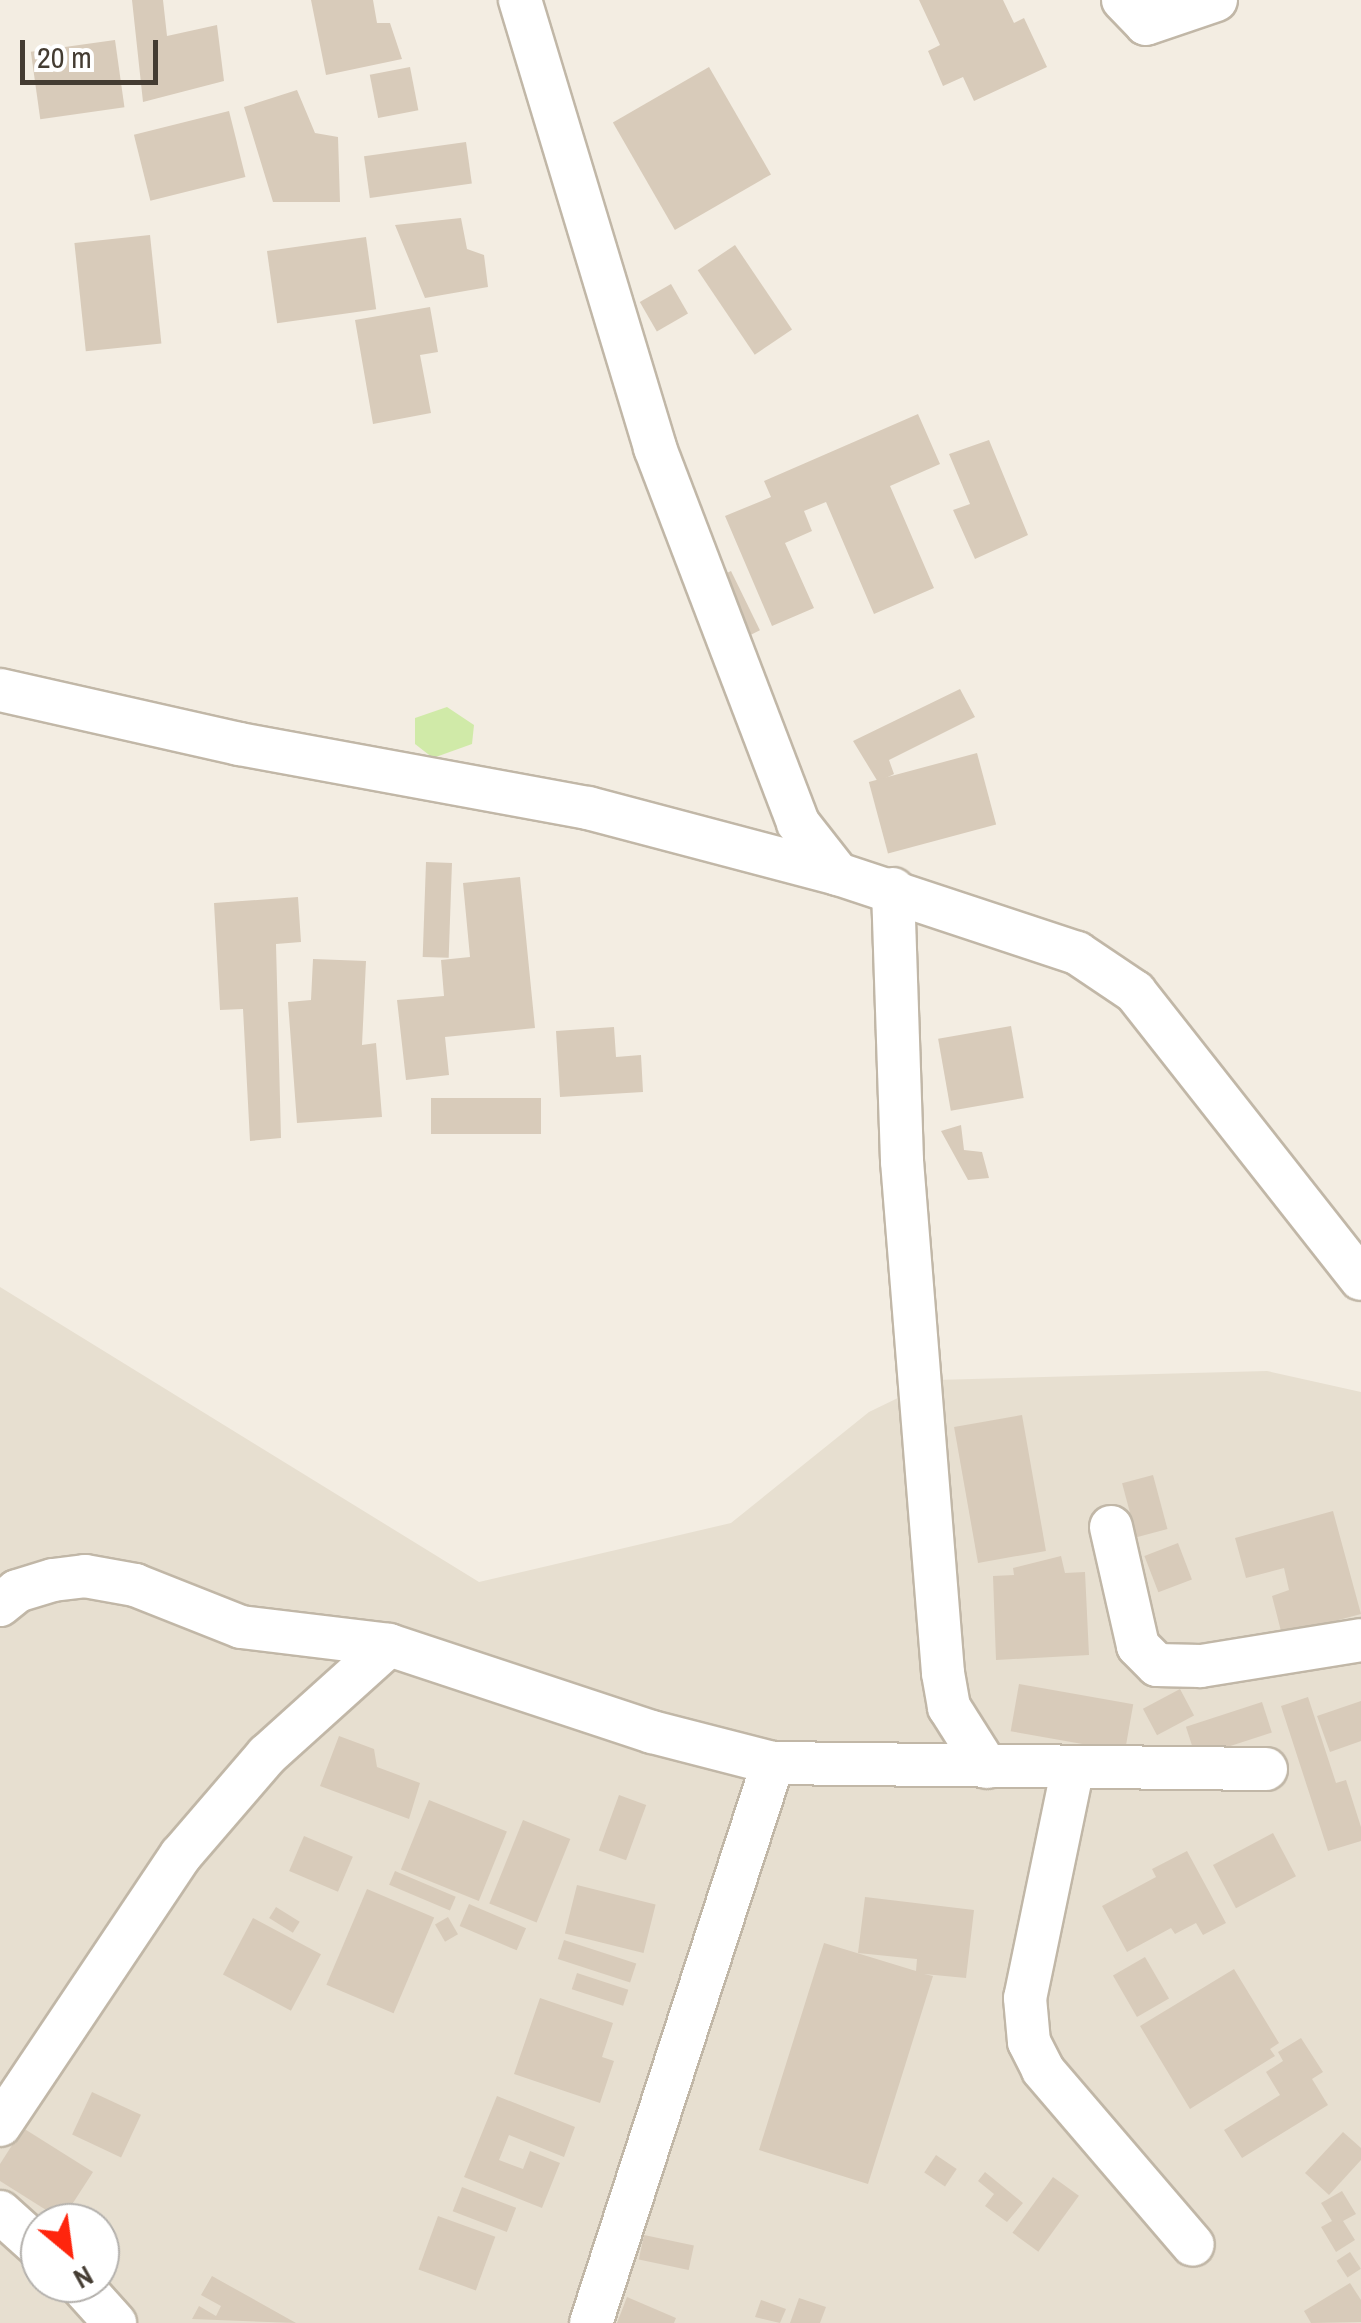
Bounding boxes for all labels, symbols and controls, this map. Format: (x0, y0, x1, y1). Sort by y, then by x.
scale bar (25, 20, 162, 82)
text: 20 m (37, 37, 92, 77)
north arrow (20, 2203, 120, 2303)
text: N (67, 2257, 100, 2298)

